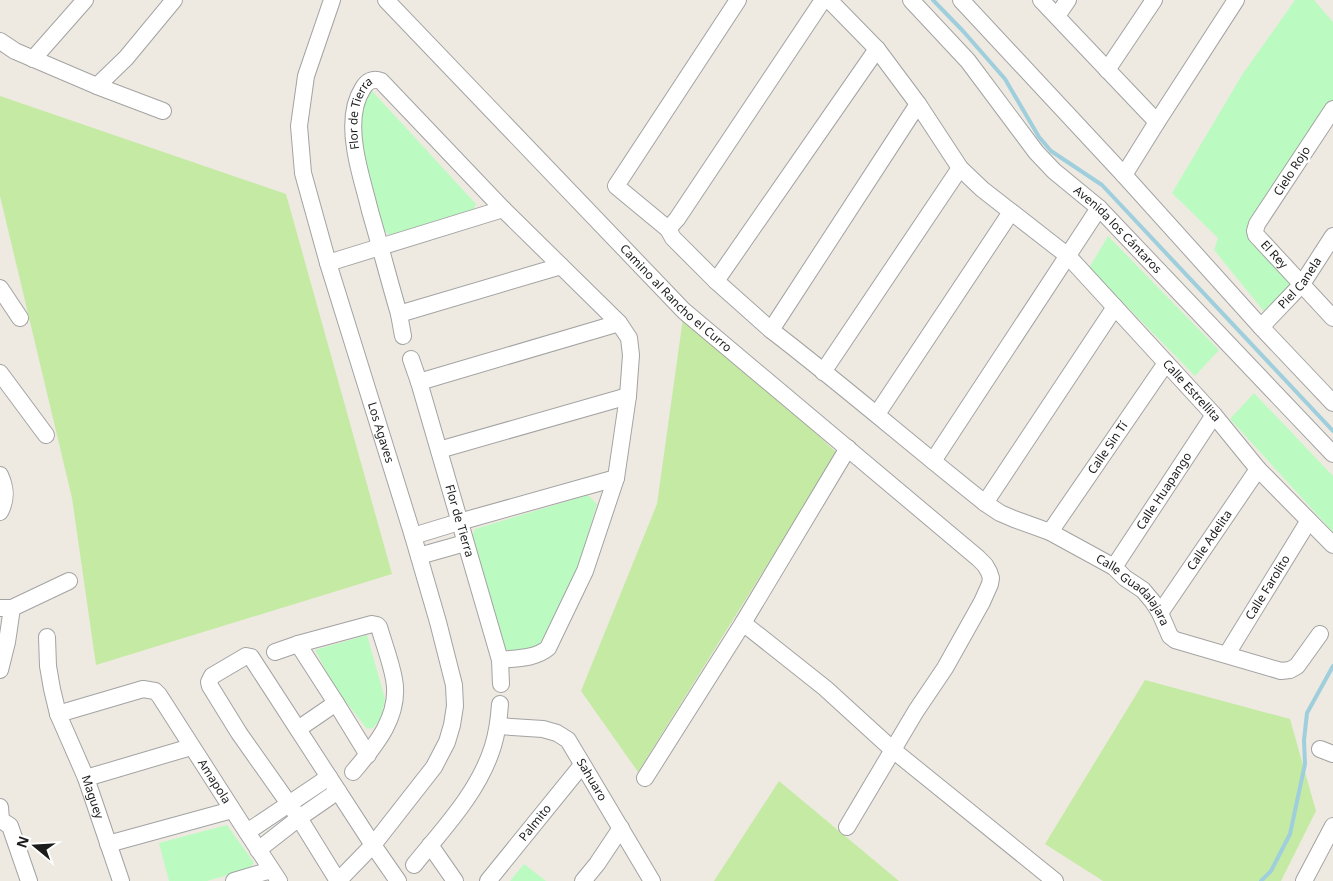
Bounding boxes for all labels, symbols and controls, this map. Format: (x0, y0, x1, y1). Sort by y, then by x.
street label: Flor de Tierra (344, 73, 376, 151)
street label: Cielo Rojo (1269, 143, 1314, 199)
street label: Avenida los Cántaros (1070, 182, 1166, 277)
street label: El Rey (1257, 236, 1293, 273)
street label: Camino al Rancho el Curro (616, 240, 736, 356)
street label: Piel Canela (1274, 254, 1325, 312)
street label: Calle Estrellita (1159, 355, 1225, 425)
street label: Los Agaves (364, 400, 399, 465)
street label: Calle Sin Tí (1083, 417, 1132, 477)
street label: Calle Huapango (1132, 449, 1195, 533)
street label: Flor de Tierra (441, 482, 479, 559)
street label: Calle Adelita (1182, 506, 1236, 574)
street label: Calle Guadalajara (1093, 550, 1174, 628)
street label: Calle Farolito (1241, 552, 1294, 623)
street label: Amapola (194, 755, 235, 807)
street label: Sahuaro (573, 755, 611, 804)
street label: Maguey (78, 773, 109, 822)
street label: Palmito (515, 800, 555, 844)
north arrow (10, 821, 60, 871)
text: N (11, 833, 33, 850)

